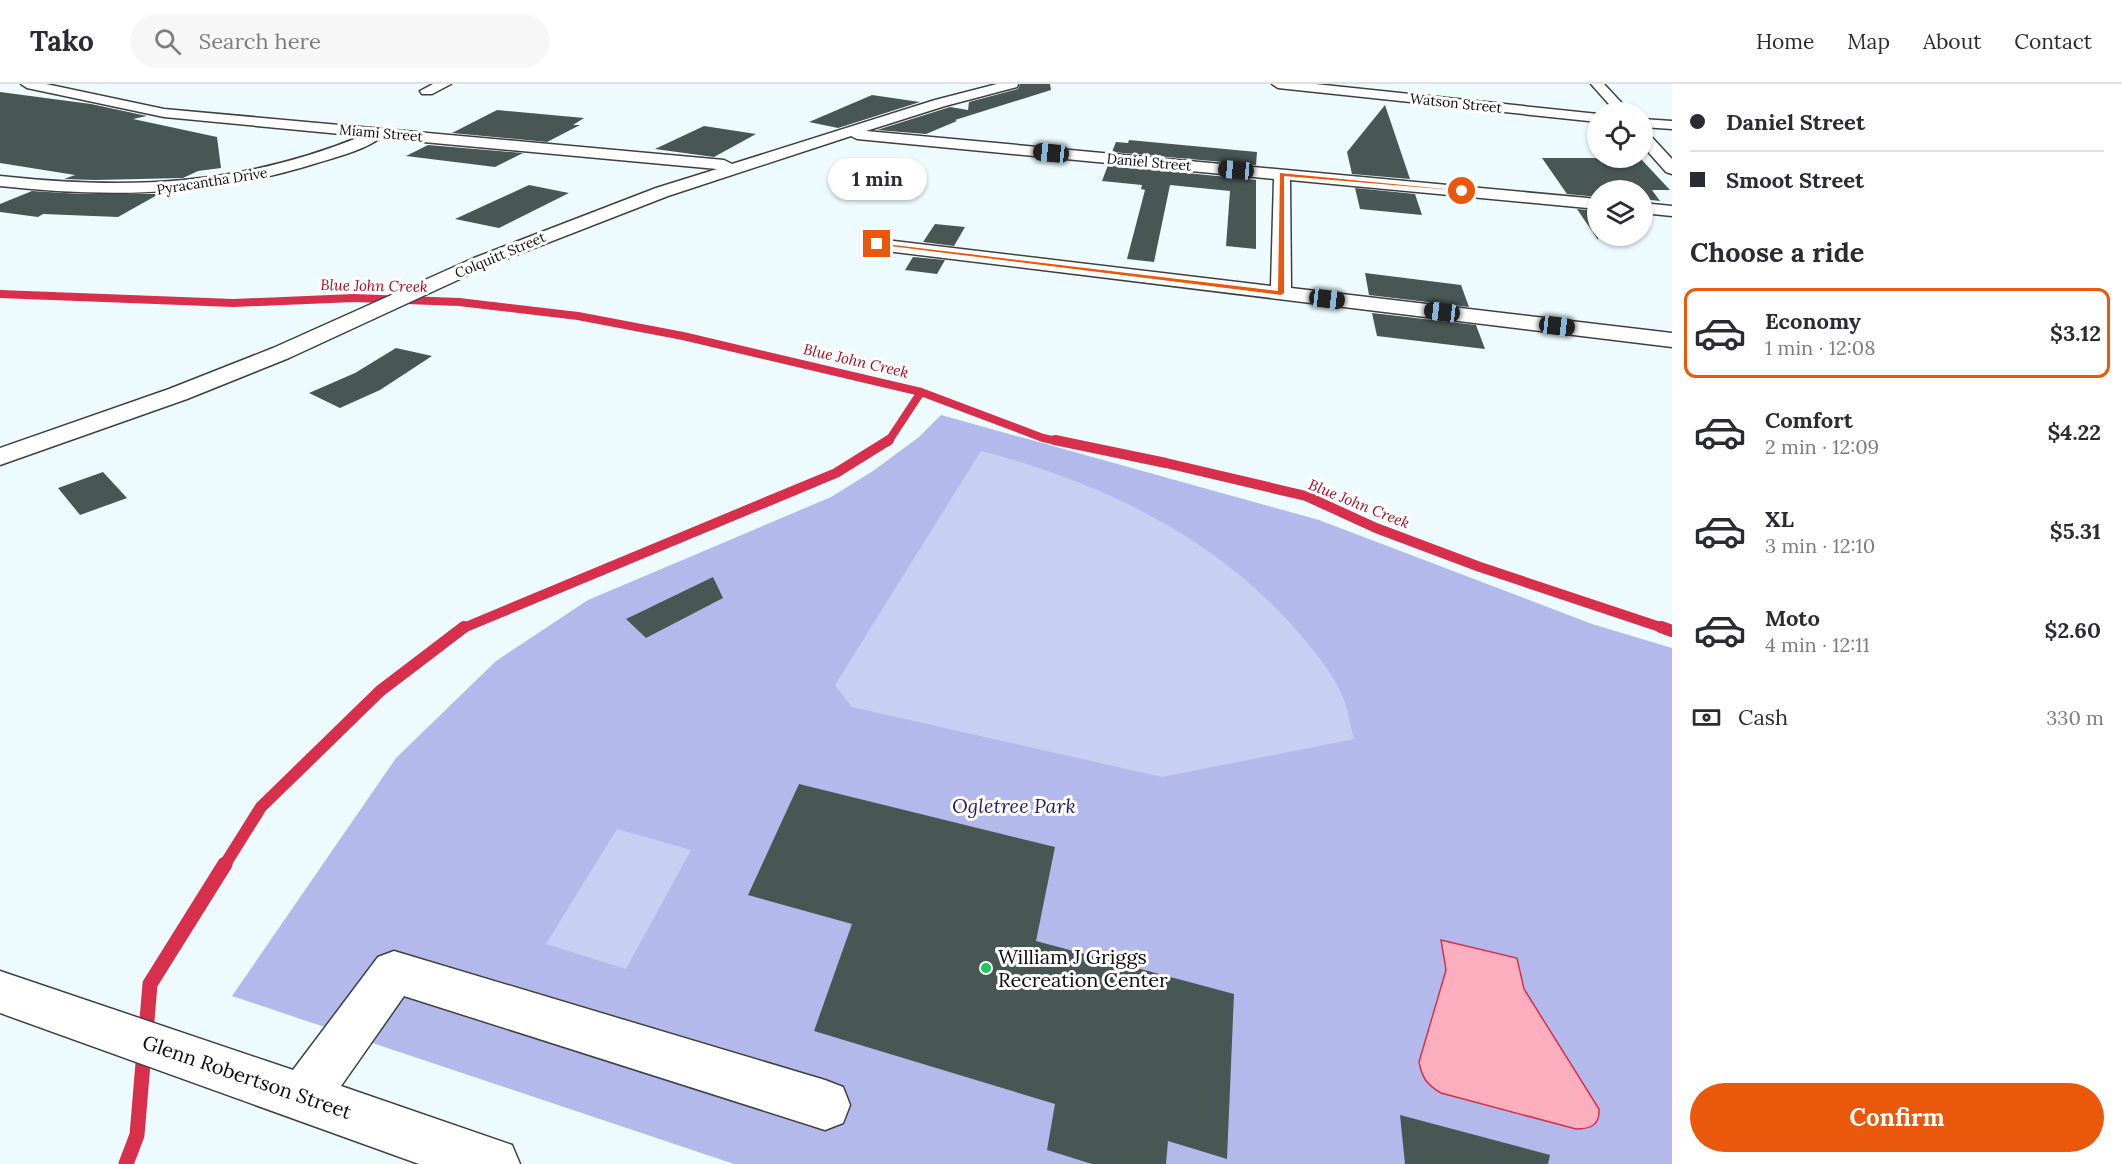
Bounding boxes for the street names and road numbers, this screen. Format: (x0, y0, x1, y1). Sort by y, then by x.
street label: Watson Street (1409, 89, 1503, 117)
street label: Miami Street (338, 120, 424, 146)
street label: Daniel Street (1106, 149, 1193, 175)
street label: Pyracantha Drive (155, 163, 269, 199)
street label: Colquitt Street (452, 228, 549, 282)
street label: Glenn Robertson Street (139, 1029, 355, 1124)

